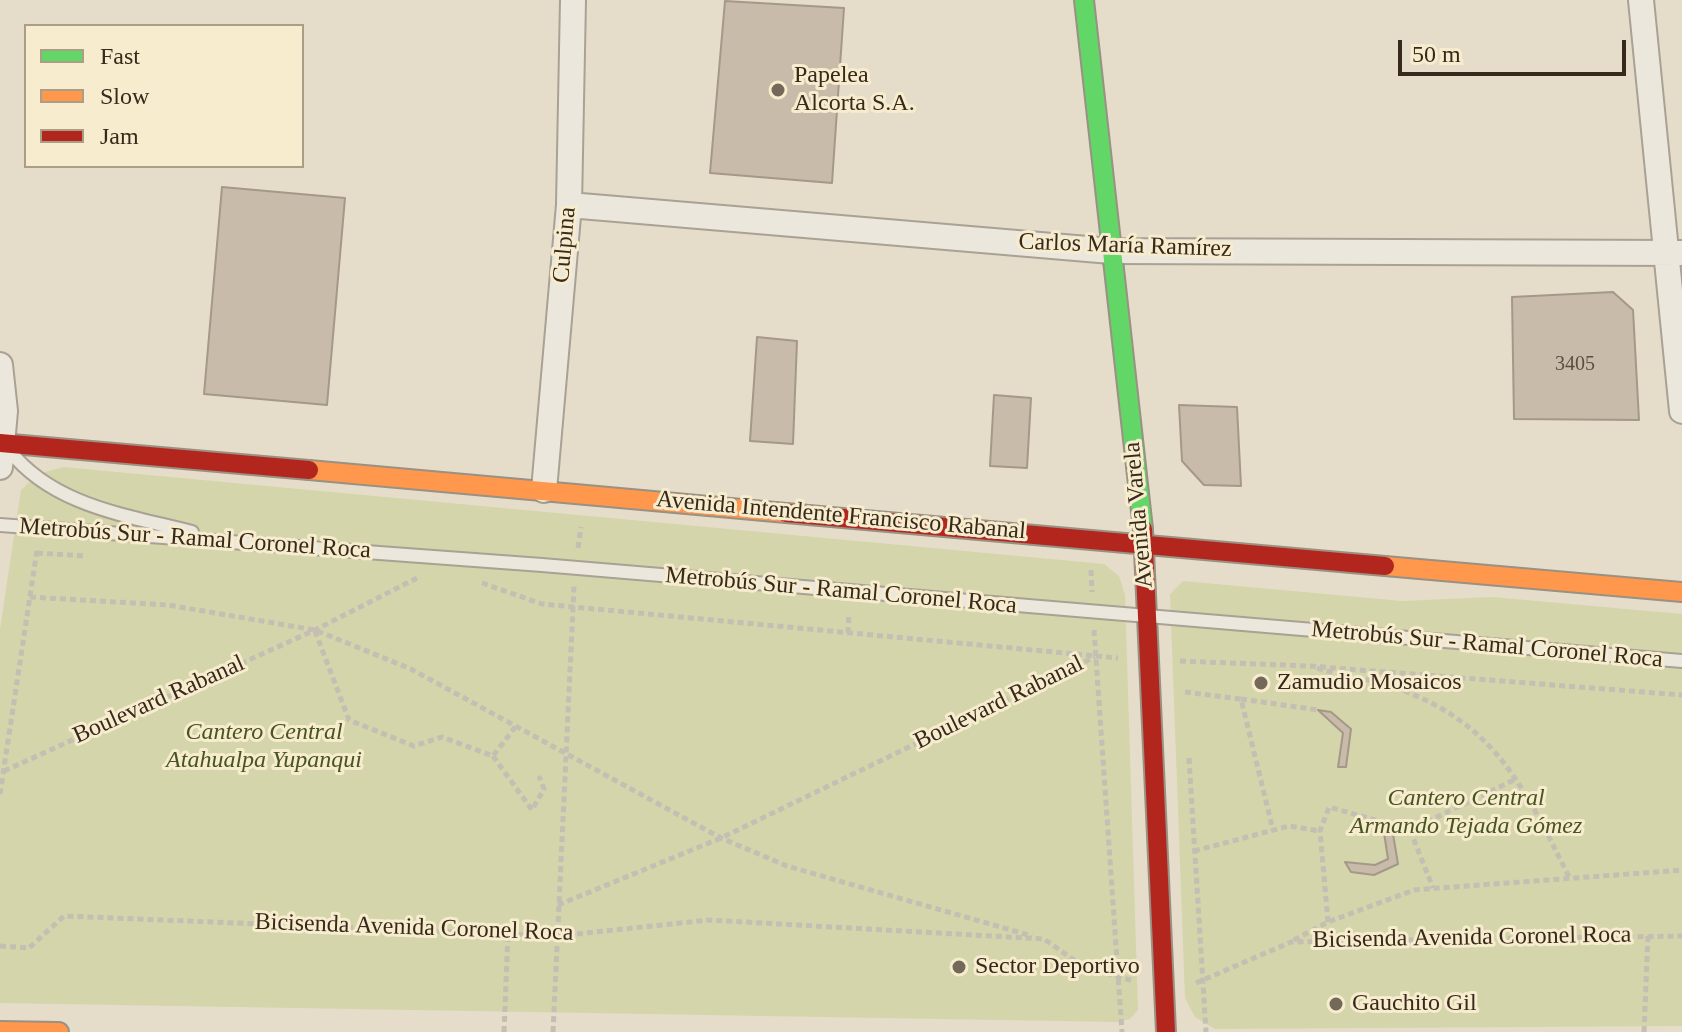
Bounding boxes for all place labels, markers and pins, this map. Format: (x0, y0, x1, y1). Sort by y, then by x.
place label: Papelea Alcorta S.A. (794, 62, 915, 118)
marker: Papelea Alcorta S.A. (769, 81, 787, 99)
place label: Zamudio Mosaicos (1277, 669, 1462, 697)
marker: Zamudio Mosaicos (1252, 674, 1270, 692)
place label: Sector Deportivo (975, 953, 1140, 981)
marker: Sector Deportivo (950, 958, 968, 976)
place label: Gauchito Gil (1352, 990, 1477, 1018)
marker: Gauchito Gil (1327, 995, 1345, 1013)

